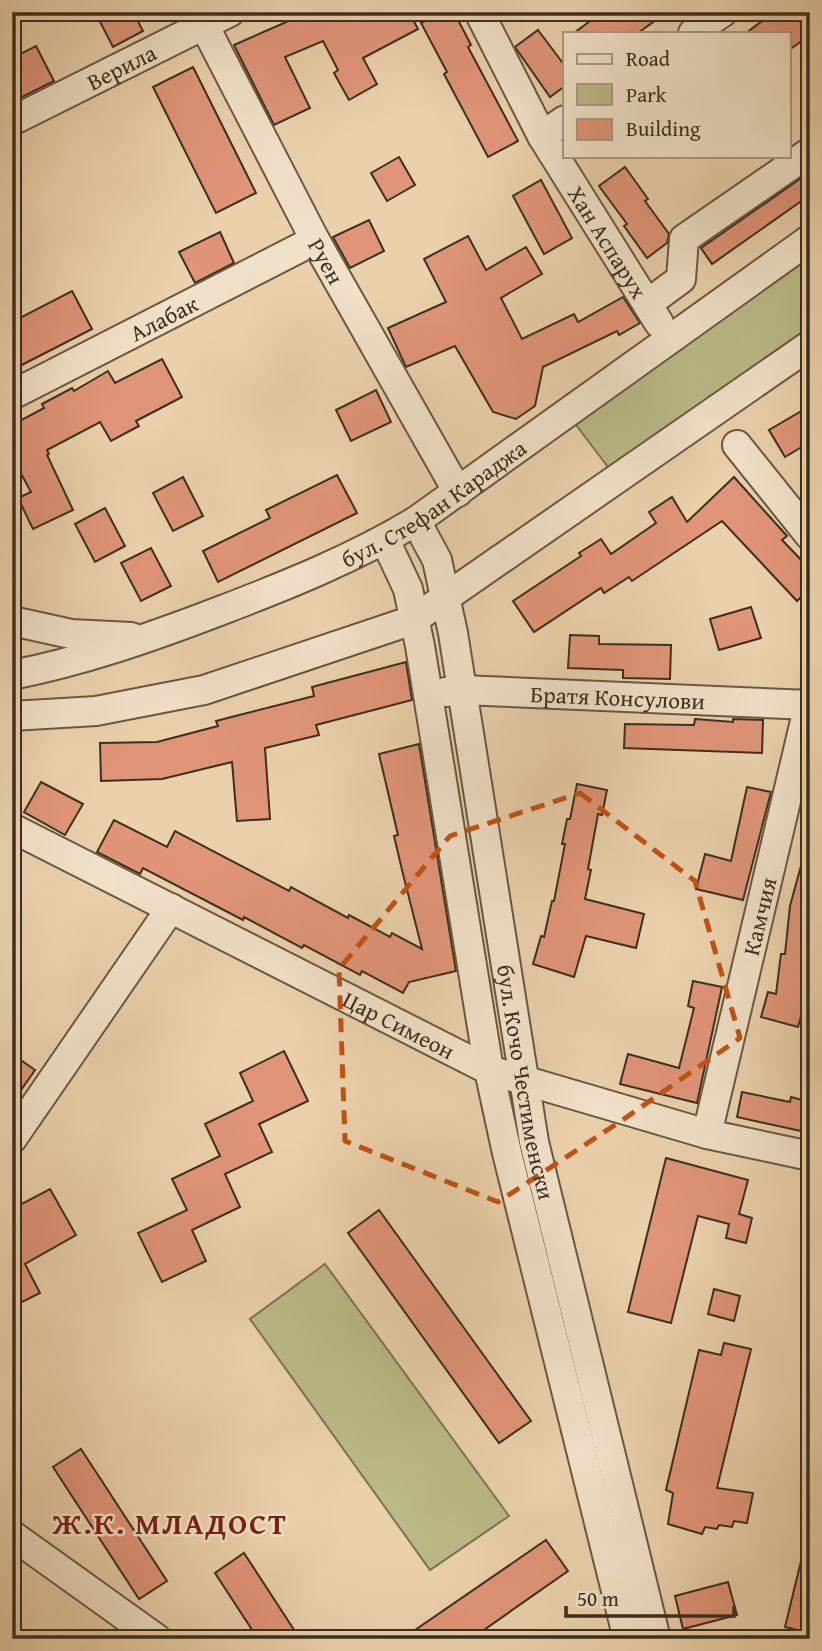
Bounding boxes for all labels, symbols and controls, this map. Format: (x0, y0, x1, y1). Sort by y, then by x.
legend (563, 32, 790, 158)
street label: Верила (81, 35, 161, 98)
text: Road (626, 43, 671, 74)
text: Park (626, 79, 667, 110)
text: Building (626, 113, 701, 144)
street label: Хан Аспарух (560, 179, 656, 305)
street label: Руен (301, 232, 353, 290)
street label: Алабак (124, 286, 203, 349)
street label: бул. Стефан Караджа (335, 431, 533, 575)
street label: Братя Консулови (530, 676, 706, 717)
street label: Камчия (734, 873, 784, 958)
street label: бул. Кочо Честименски (489, 962, 564, 1203)
street label: Цар Симеон (337, 982, 461, 1067)
district label: Ж.К. МЛАДОСТ (51, 1501, 288, 1545)
scale bar (566, 1574, 734, 1618)
text: 50 m (577, 1583, 619, 1614)

